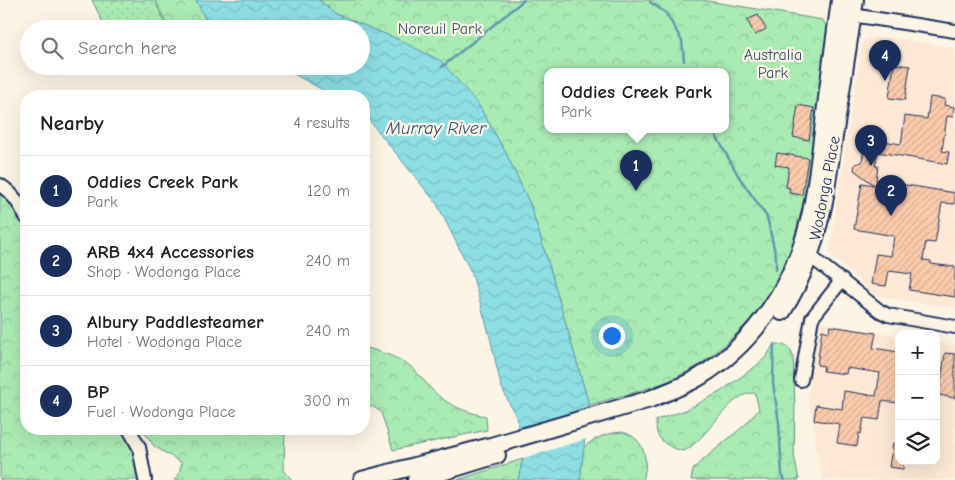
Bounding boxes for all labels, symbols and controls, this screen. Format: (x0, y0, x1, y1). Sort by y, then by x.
search box (20, 20, 370, 75)
park label: Noreuil Park (398, 20, 482, 38)
icon: search (38, 34, 66, 62)
text: Search here (78, 37, 177, 59)
pin: 4 (869, 40, 901, 81)
park label: Australia Park (744, 46, 802, 82)
popup (544, 68, 729, 133)
text: Oddies Creek Park (561, 81, 712, 103)
text: Park (561, 103, 592, 121)
text: Nearby (40, 111, 104, 135)
text: 4 results (293, 114, 350, 132)
water label: Murray River (385, 118, 487, 139)
pin: 3 (855, 125, 887, 166)
street label: Wodonga Place (806, 134, 844, 242)
pin: 1 (620, 150, 652, 191)
text: Oddies Creek Park (87, 171, 238, 193)
pin: 2 (875, 175, 907, 216)
text: 1 (53, 182, 59, 200)
text: 120 m (307, 182, 350, 200)
text: Park (87, 193, 118, 211)
text: ARB 4x4 Accessories (87, 241, 254, 263)
text: 2 (52, 252, 60, 270)
text: 240 m (306, 252, 350, 270)
text: Shop · Wodonga Place (87, 263, 241, 281)
text: Albury Paddlesteamer (87, 311, 264, 333)
text: 3 (52, 322, 60, 340)
text: 240 m (306, 322, 350, 340)
your location (599, 323, 625, 349)
map controls (895, 330, 940, 465)
button: + (895, 330, 940, 375)
text: Hotel · Wodonga Place (87, 333, 242, 351)
button: − (895, 375, 940, 420)
text: BP (87, 381, 109, 403)
text: 4 (52, 392, 60, 410)
text: 300 m (304, 392, 350, 410)
text: Fuel · Wodonga Place (87, 403, 235, 421)
button: layers (895, 420, 940, 465)

